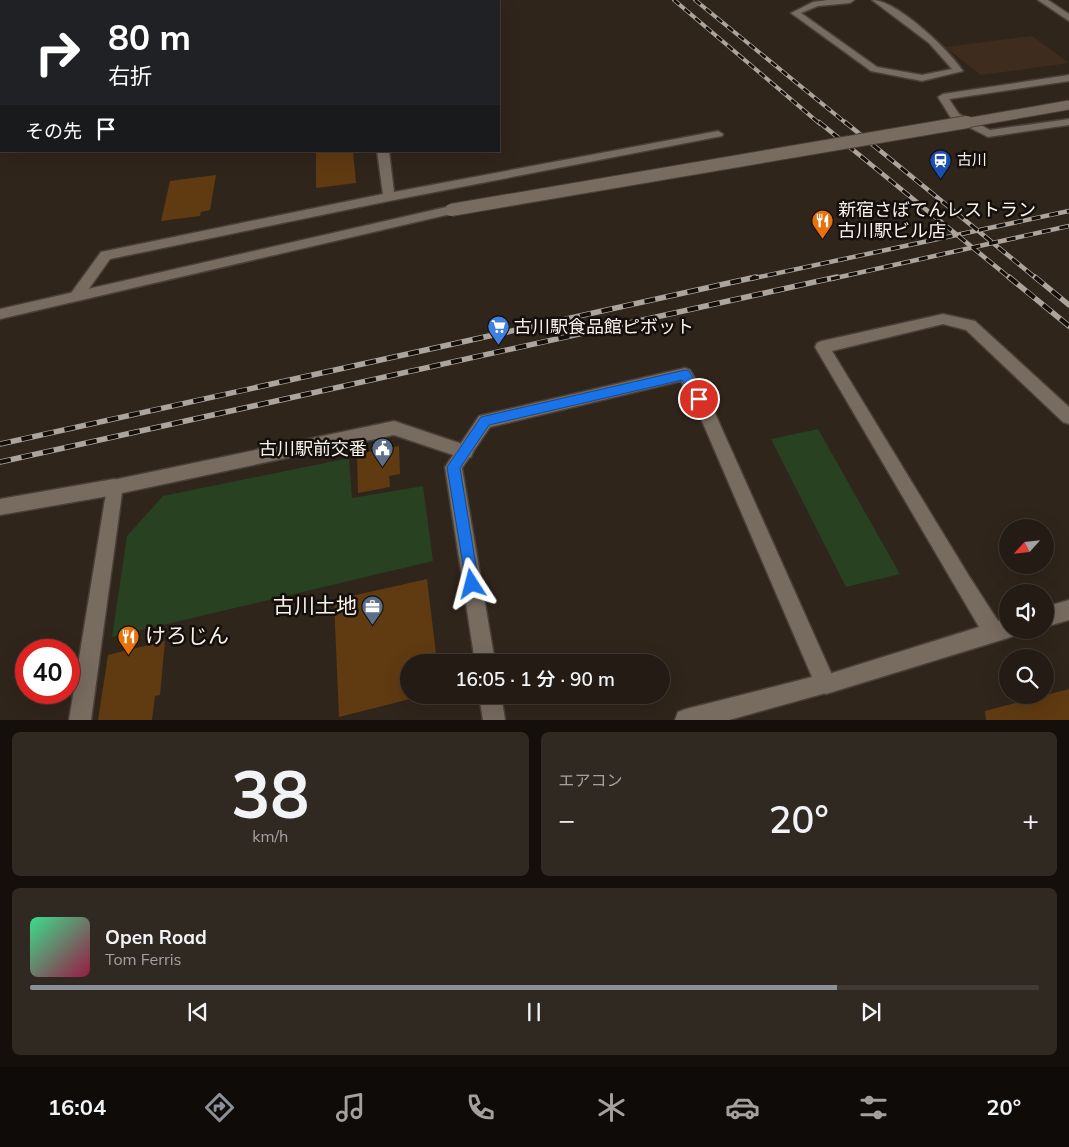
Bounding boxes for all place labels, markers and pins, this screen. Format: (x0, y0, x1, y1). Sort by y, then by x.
station icon: 古川 (929, 148, 953, 179)
place label: 古川 (957, 150, 987, 169)
place label: 新宿さぼてんレストラン 古川駅ビル店 (838, 198, 1036, 242)
restaurant icon: 新宿さぼてんレストラン 古川駅ビル店 (810, 208, 834, 239)
supermarket icon: 古川駅食品館ピボット (486, 315, 510, 346)
place label: 古川駅食品館ピボット (514, 315, 694, 338)
pin (678, 378, 720, 420)
place label: 古川駅前交番 (259, 437, 367, 460)
public building icon: 古川駅前交番 (371, 437, 395, 468)
place label: 古川土地 (273, 592, 357, 618)
office icon: 古川土地 (361, 594, 385, 625)
place label: けろじん (145, 622, 229, 648)
restaurant icon: けろじん (117, 624, 141, 655)

